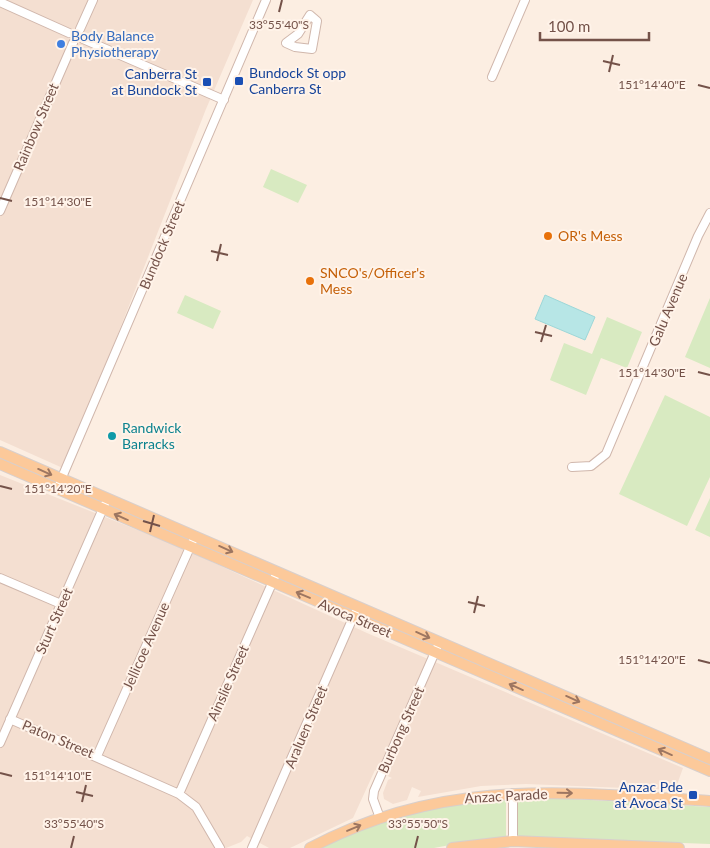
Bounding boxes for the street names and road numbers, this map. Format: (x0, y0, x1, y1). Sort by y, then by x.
street label: Rainbow Street (9, 80, 62, 173)
street label: Bundock Street (135, 198, 188, 292)
street label: Galu Avenue (645, 271, 691, 349)
street label: Sturt Street (31, 585, 76, 657)
street label: Avoca Street (316, 594, 394, 641)
street label: Jellicoe Avenue (119, 599, 173, 692)
street label: Ainslie Street (203, 642, 252, 723)
street label: Araluen Street (280, 683, 331, 771)
street label: Burbong Street (374, 684, 427, 776)
street label: Paton Street (20, 716, 97, 761)
street label: Anzac Parade (464, 785, 548, 806)

